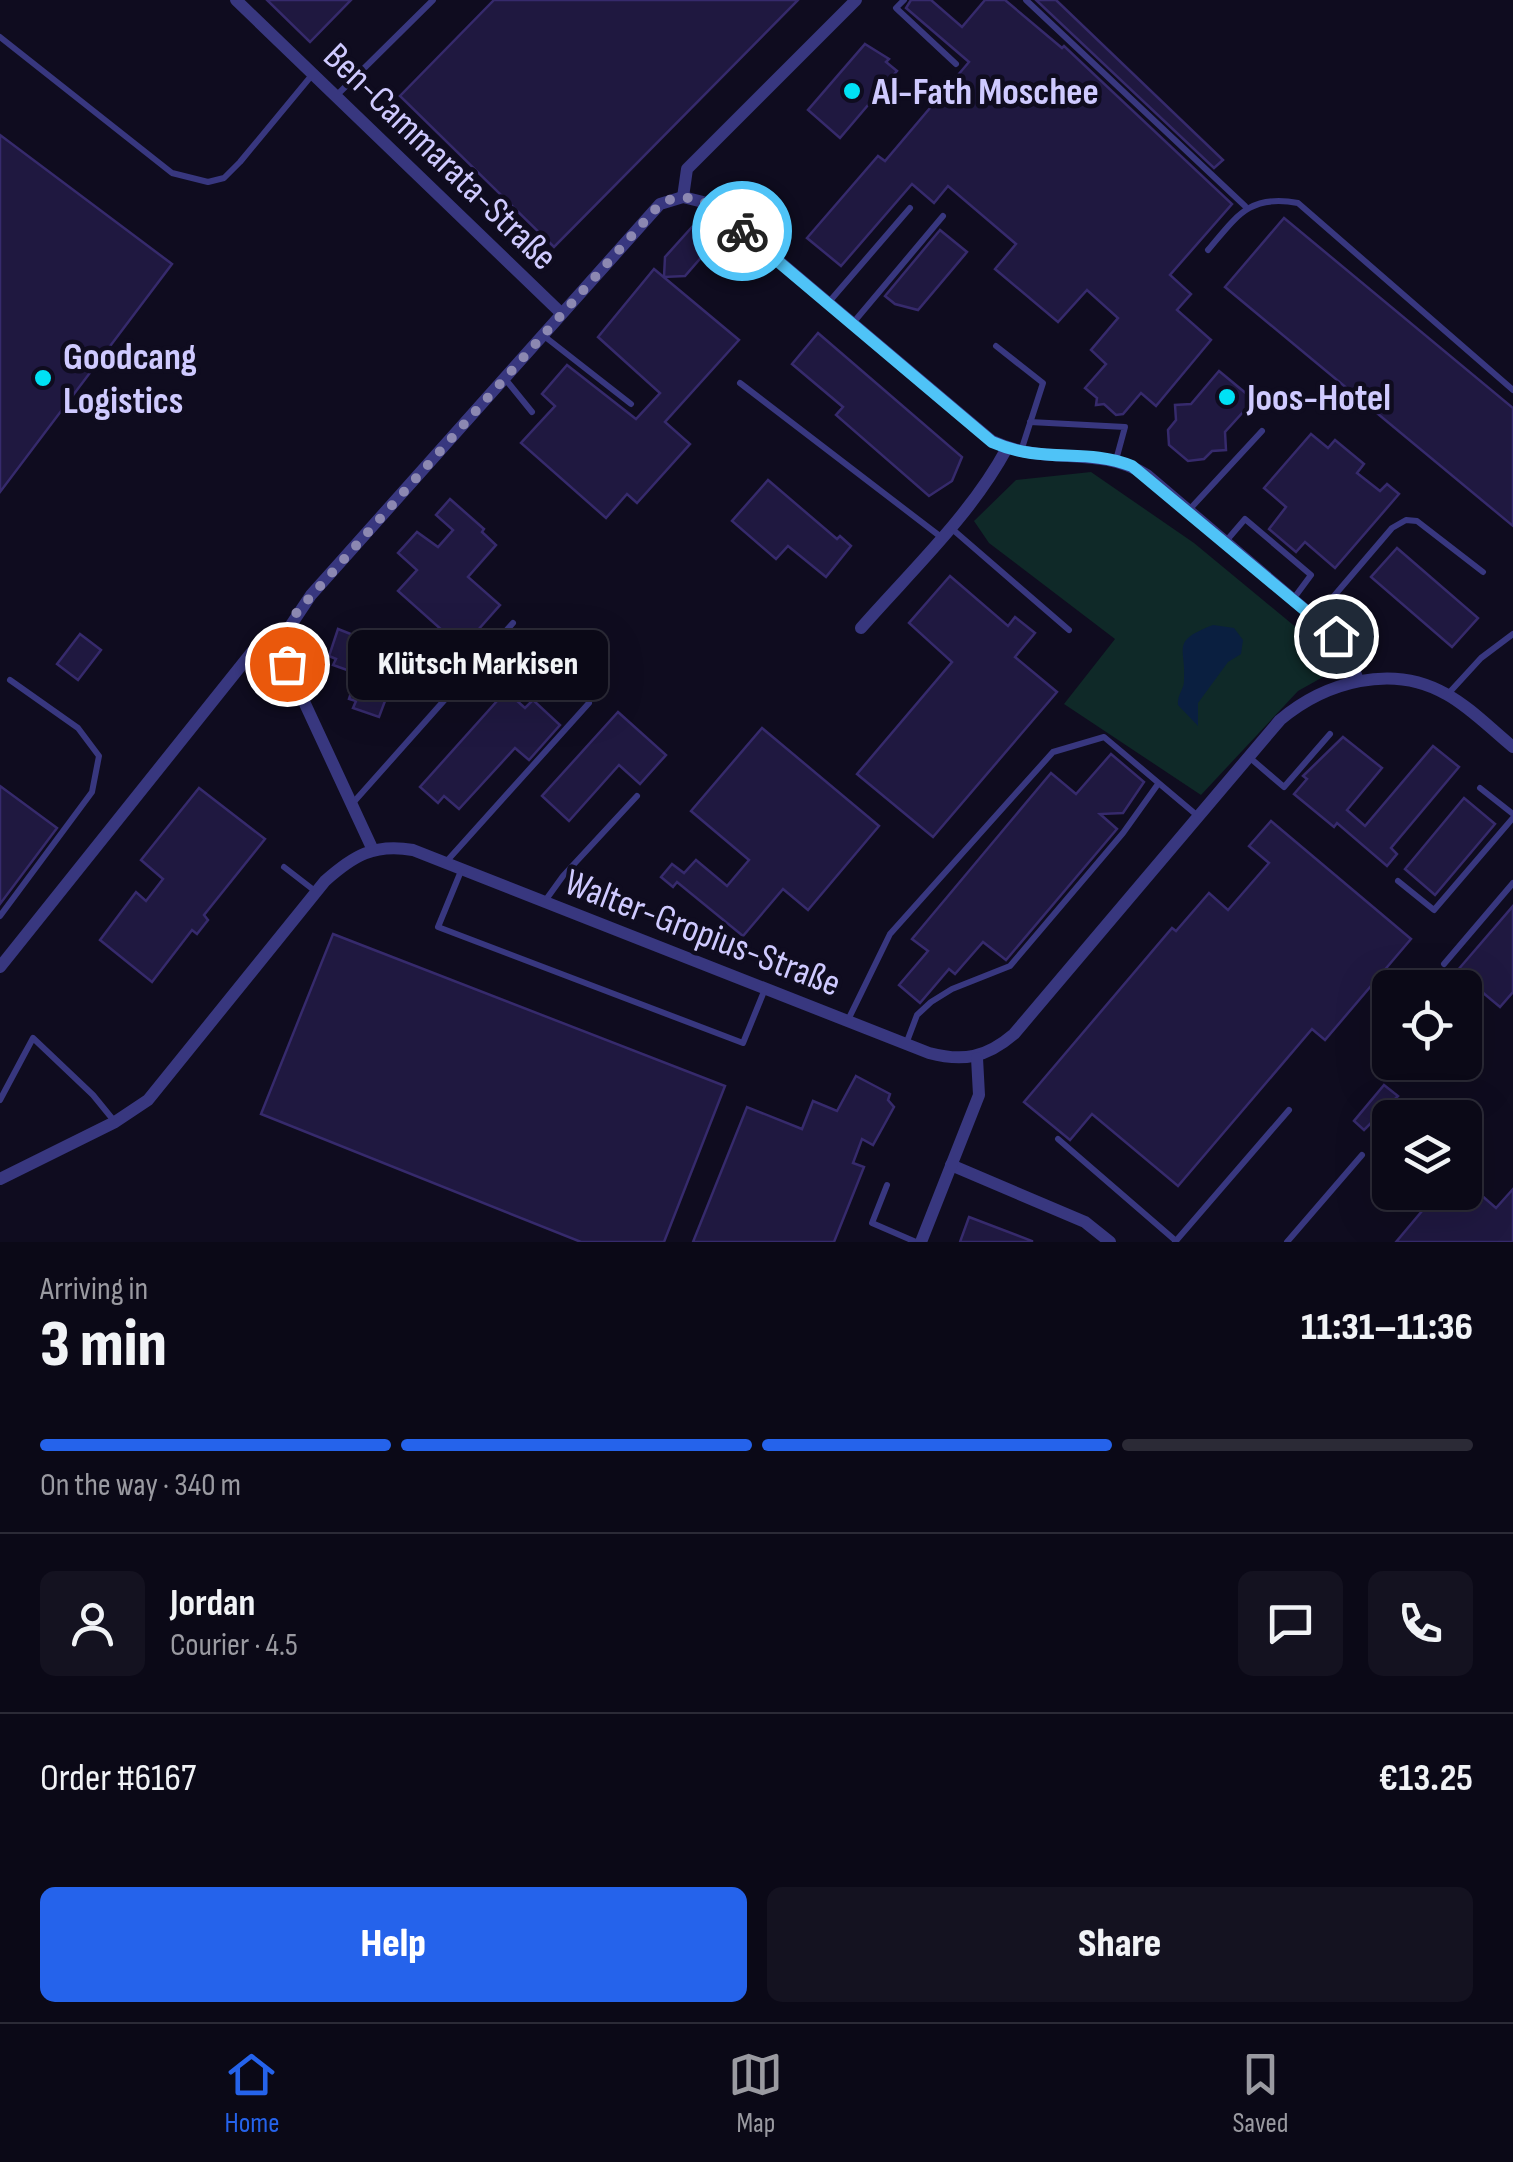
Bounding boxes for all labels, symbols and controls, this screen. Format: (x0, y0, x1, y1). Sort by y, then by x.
street label: Ben-Cammarata-Straße (314, 34, 566, 280)
place label: Al-Fath Moschee (871, 70, 1099, 115)
marker: Al-Fath Moschee (841, 80, 863, 102)
courier (692, 181, 792, 281)
icon: bike (715, 204, 770, 259)
place label: Goodcang Logistics (63, 335, 197, 424)
marker: Goodcang Logistics (32, 367, 54, 389)
place label: Joos-Hotel (1246, 376, 1391, 421)
marker: Joos-Hotel (1216, 386, 1238, 408)
pin (1294, 594, 1379, 679)
icon: home (1309, 609, 1364, 664)
pin (245, 622, 330, 707)
callout: Klütsch Markisen (347, 629, 607, 699)
icon: bag (260, 637, 315, 692)
text: Klütsch Markisen (378, 645, 578, 684)
street label: Walter-Gropius-Straße (558, 860, 847, 1007)
map controls (1372, 970, 1482, 1210)
button: locate (1372, 970, 1482, 1080)
button: layers (1372, 1100, 1482, 1210)
text: Arriving in (40, 1270, 148, 1309)
text: 11:31–11:36 (1301, 1305, 1473, 1350)
text: 3 min (40, 1307, 167, 1385)
text: On the way · 340 m (40, 1466, 241, 1505)
button: person (40, 1571, 145, 1676)
button: chat (1238, 1571, 1343, 1676)
button: phone (1368, 1571, 1473, 1676)
text: Jordan (170, 1581, 255, 1626)
text: Courier · 4.5 (170, 1626, 298, 1665)
text: Order #6167 (40, 1756, 196, 1801)
text: €13.25 (1378, 1756, 1473, 1801)
button: Help (40, 1887, 747, 2002)
button: Share (767, 1887, 1473, 2002)
tab: Home (224, 2047, 280, 2140)
tab: Map (728, 2047, 783, 2140)
tab: Saved (1232, 2047, 1289, 2140)

